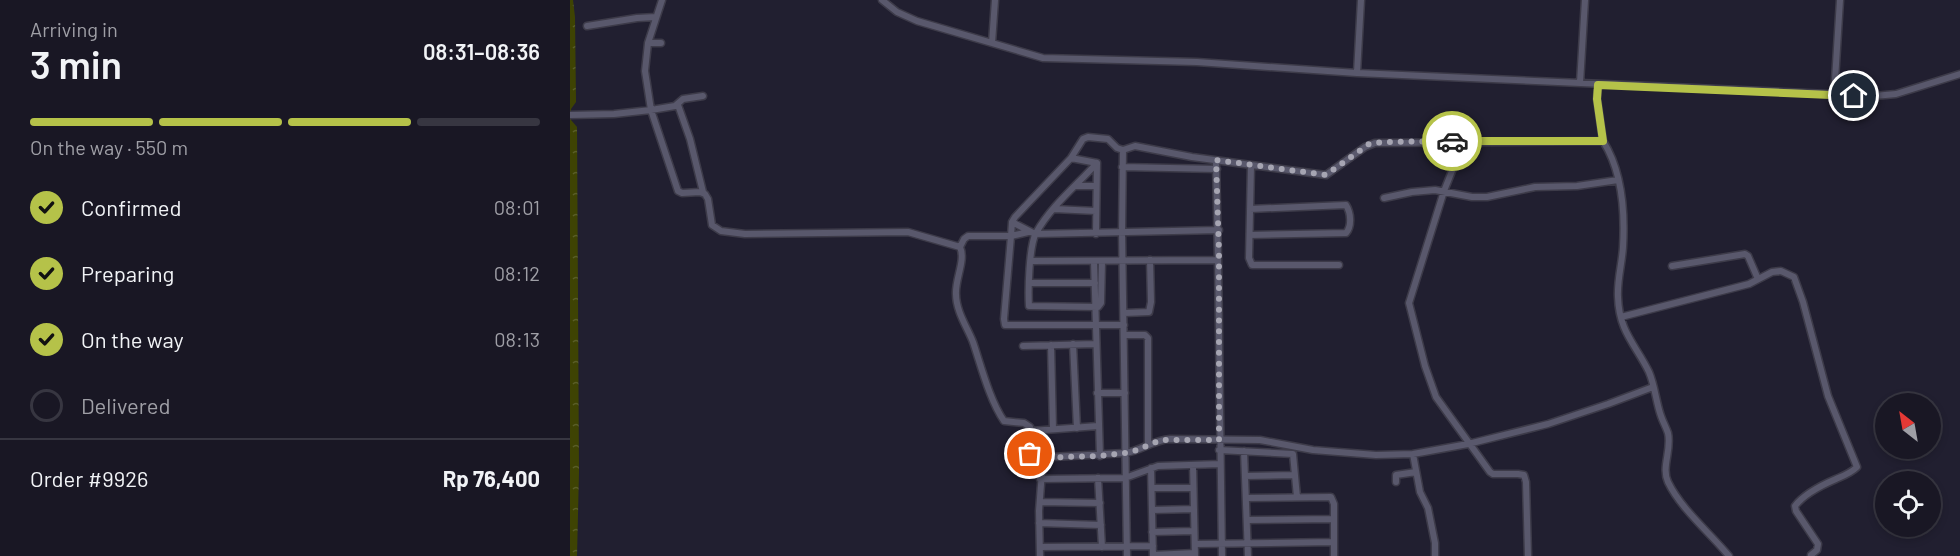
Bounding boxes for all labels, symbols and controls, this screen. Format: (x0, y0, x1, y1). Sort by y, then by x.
text: Arriving in (30, 17, 118, 41)
text: 08:31–08:36 (423, 38, 540, 64)
text: 3 min (30, 40, 122, 87)
pin (1828, 70, 1879, 121)
icon: home (1837, 79, 1870, 112)
courier (1422, 111, 1482, 171)
icon: car (1436, 125, 1469, 158)
text: On the way · 550 m (30, 135, 188, 159)
icon: check (30, 191, 63, 224)
text: Confirmed (81, 194, 181, 220)
text: 08:01 (494, 195, 540, 219)
icon: check (30, 257, 63, 290)
text: Preparing (81, 260, 174, 286)
text: 08:12 (494, 261, 540, 285)
icon: check (30, 323, 63, 356)
text: On the way (81, 326, 184, 352)
text: 08:13 (494, 327, 540, 351)
text: Delivered (81, 392, 170, 418)
north arrow (1875, 393, 1941, 459)
map controls (1875, 393, 1941, 537)
pin (1004, 428, 1055, 479)
icon: bag (1013, 437, 1046, 470)
text: Order #9926 (30, 465, 148, 491)
text: Rp 76,400 (443, 465, 540, 491)
button: locate (1875, 471, 1941, 537)

